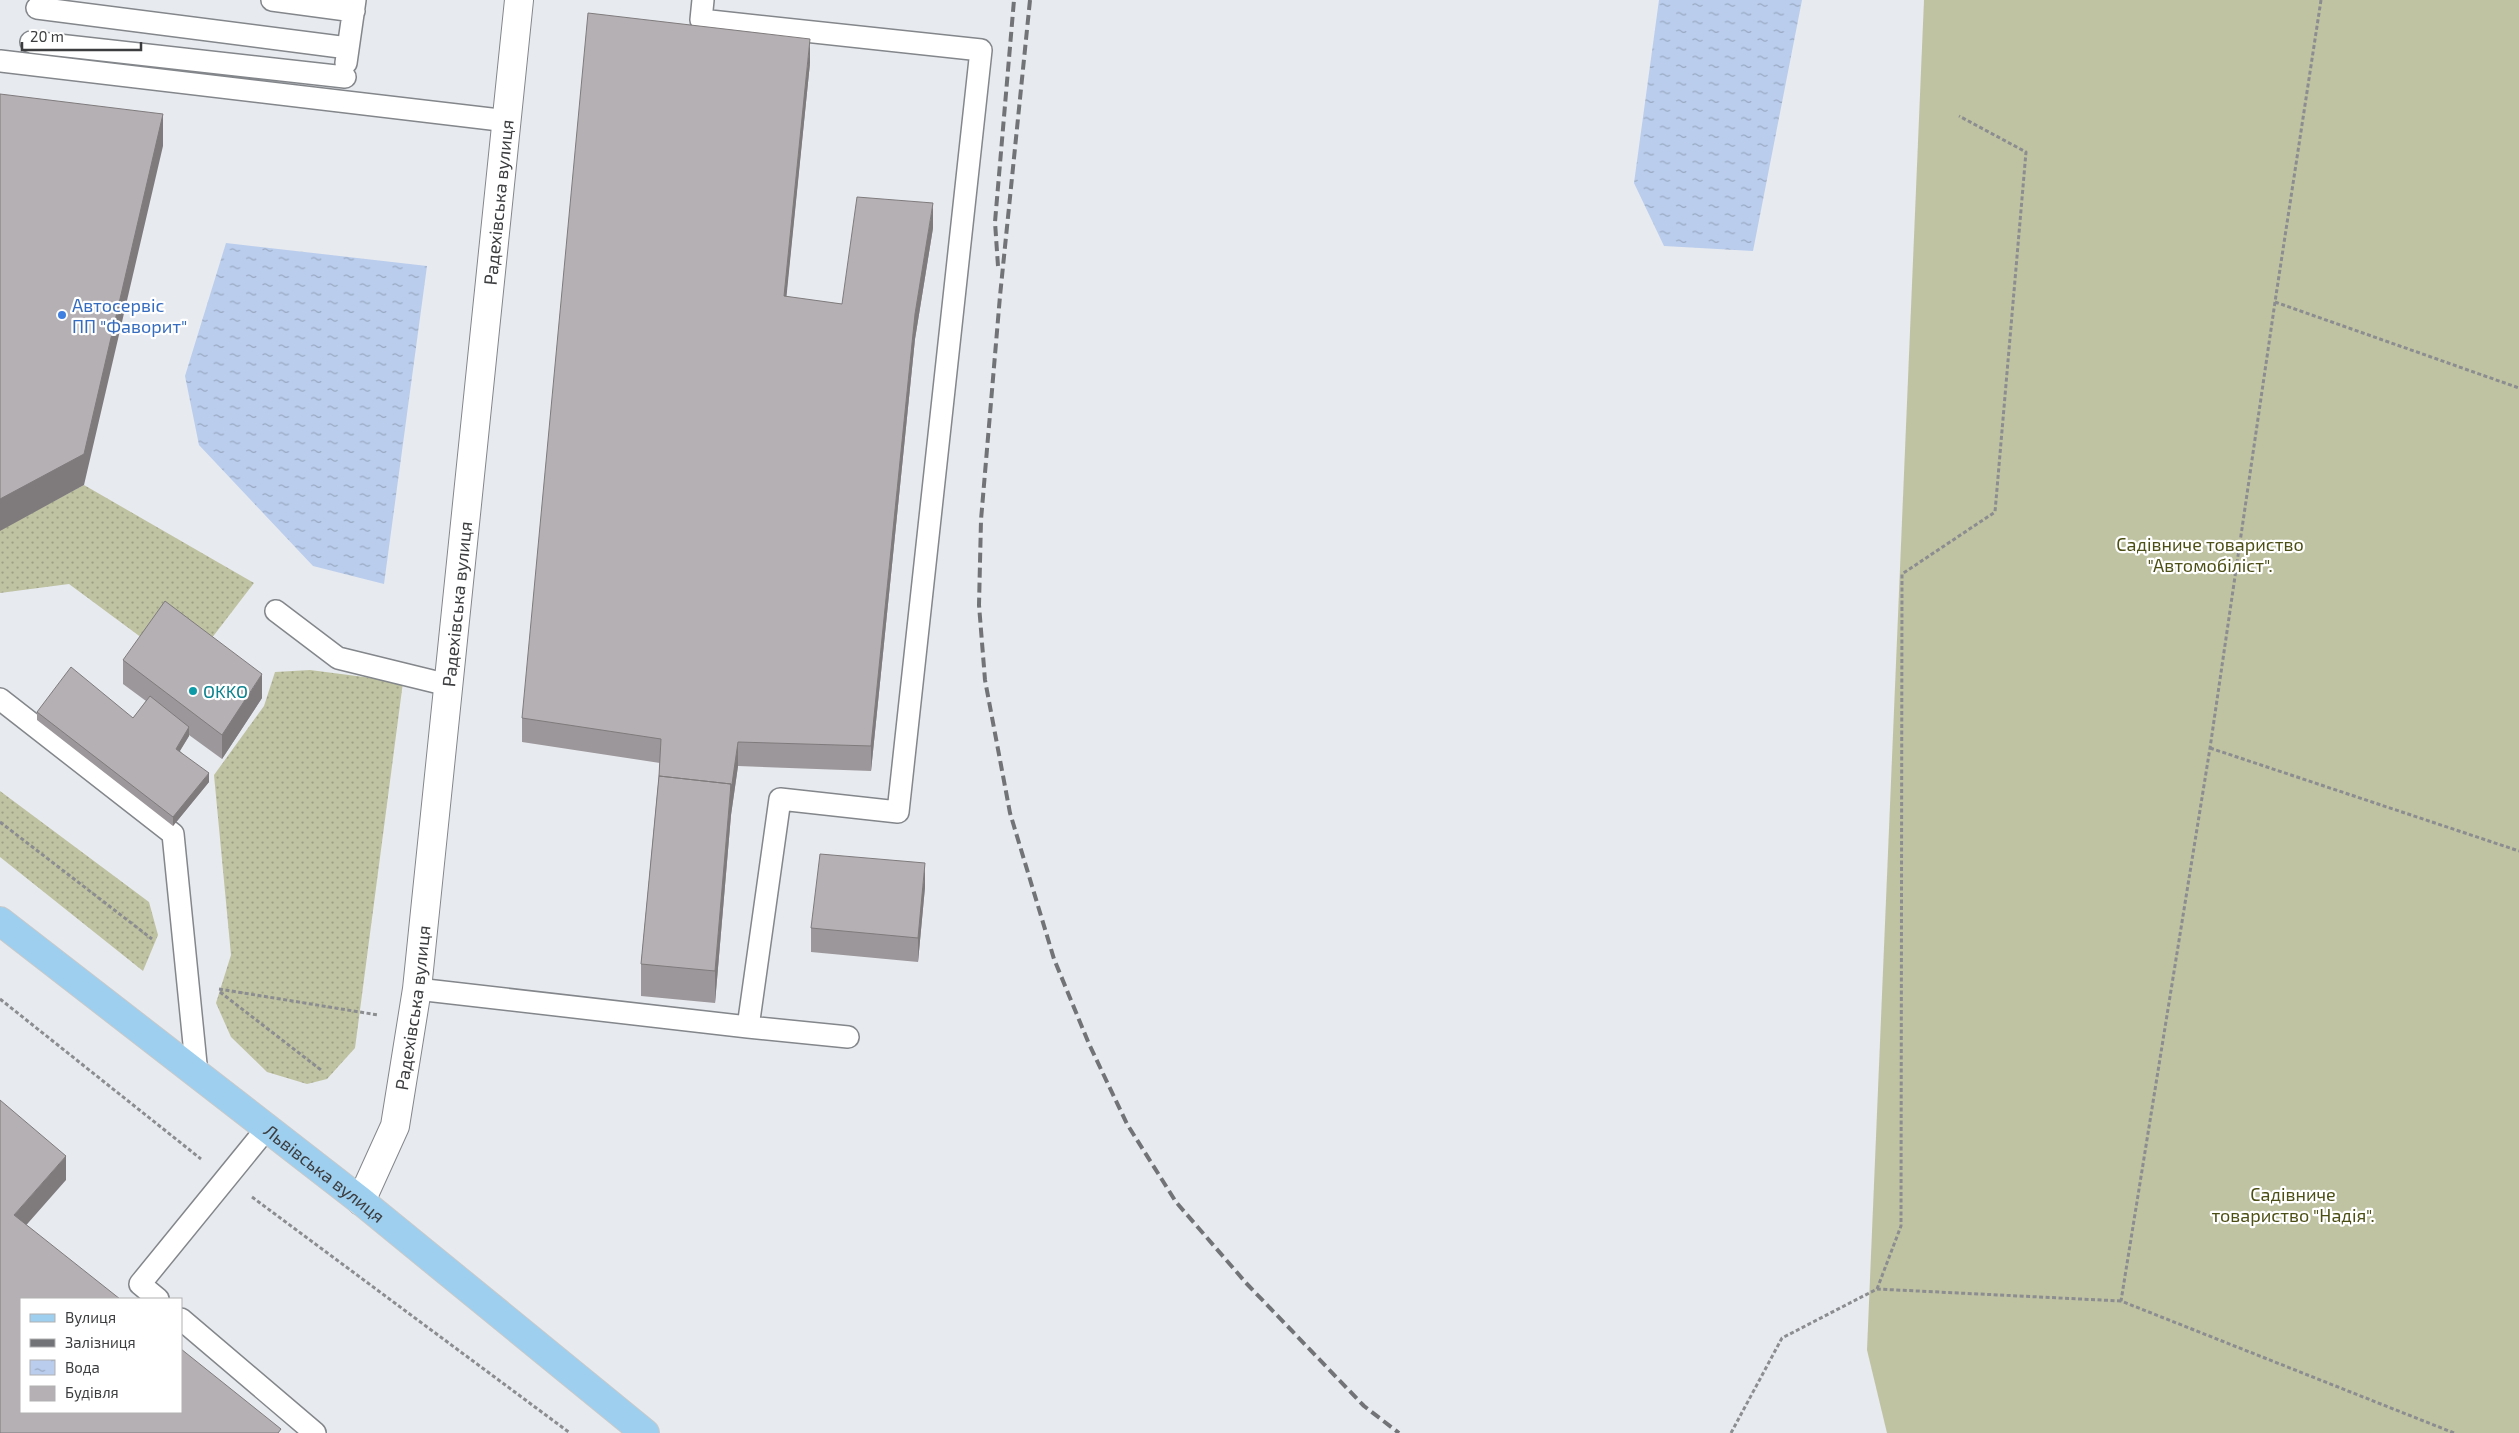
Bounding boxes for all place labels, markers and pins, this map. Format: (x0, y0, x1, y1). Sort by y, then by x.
place label: Автосервіс ПП "Фаворит" (72, 294, 187, 337)
marker: Автосервіс ПП "Фаворит" (56, 309, 68, 321)
place label: OKKO (203, 680, 248, 702)
marker: OKKO (187, 685, 199, 697)

